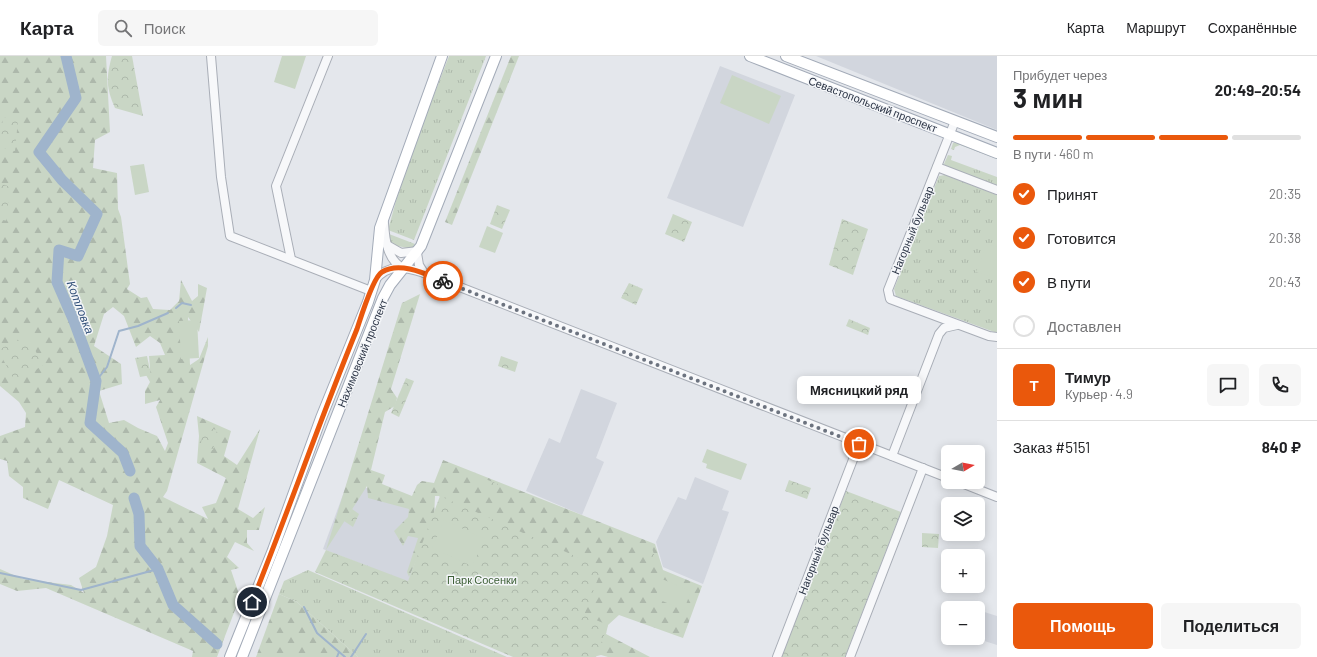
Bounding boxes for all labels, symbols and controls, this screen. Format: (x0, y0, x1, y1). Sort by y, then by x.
search box (98, 10, 378, 46)
text: Карта (20, 16, 74, 39)
icon: search (112, 17, 134, 39)
text: Поиск (144, 19, 185, 37)
text: Карта (1067, 19, 1104, 36)
text: Маршрут (1126, 19, 1186, 36)
text: Сохранённые (1208, 19, 1297, 36)
text: Прибудет через (1013, 67, 1107, 83)
street label: Севастопольский проспект (807, 73, 939, 135)
text: 20:49–20:54 (1215, 81, 1301, 99)
text: 3 мин (1013, 82, 1083, 113)
text: В пути · 460 m (1013, 146, 1094, 162)
icon: check (1013, 183, 1035, 205)
street label: Нагорный бульвар (888, 184, 936, 276)
text: Принят (1047, 185, 1098, 203)
text: 20:35 (1269, 186, 1301, 202)
icon: check (1013, 227, 1035, 249)
text: Готовится (1047, 229, 1116, 247)
text: 20:38 (1269, 230, 1301, 246)
courier (423, 261, 463, 301)
icon: bike (432, 270, 454, 292)
icon: check (1013, 271, 1035, 293)
text: В пути (1047, 273, 1091, 291)
text: 20:43 (1268, 274, 1301, 290)
water label: Котловка (65, 279, 98, 336)
street label: Нахимовский проспект (334, 297, 390, 409)
text: Доставлен (1047, 317, 1121, 335)
button: chat (1207, 364, 1249, 406)
button: phone (1259, 364, 1301, 406)
text: Тимур (1065, 368, 1111, 386)
callout: Мясницкий ряд (797, 376, 921, 404)
text: Т (1029, 376, 1039, 394)
text: Мясницкий ряд (810, 382, 908, 398)
text: Курьер · 4.9 (1065, 386, 1133, 402)
pin (842, 427, 876, 461)
icon: bag (848, 433, 870, 455)
text: Заказ #5151 (1013, 438, 1090, 456)
text: 840 ₽ (1262, 438, 1301, 456)
north arrow (941, 445, 985, 489)
map controls (941, 445, 985, 645)
button: layers (941, 497, 985, 541)
street label: Нагорный бульвар (795, 504, 841, 596)
button: + (941, 549, 985, 593)
park label: Парк Сосенки (447, 573, 517, 586)
pin (235, 585, 269, 619)
icon: home (241, 591, 263, 613)
button: − (941, 601, 985, 645)
button: Помощь (1013, 603, 1153, 649)
button: Поделиться (1161, 603, 1301, 649)

